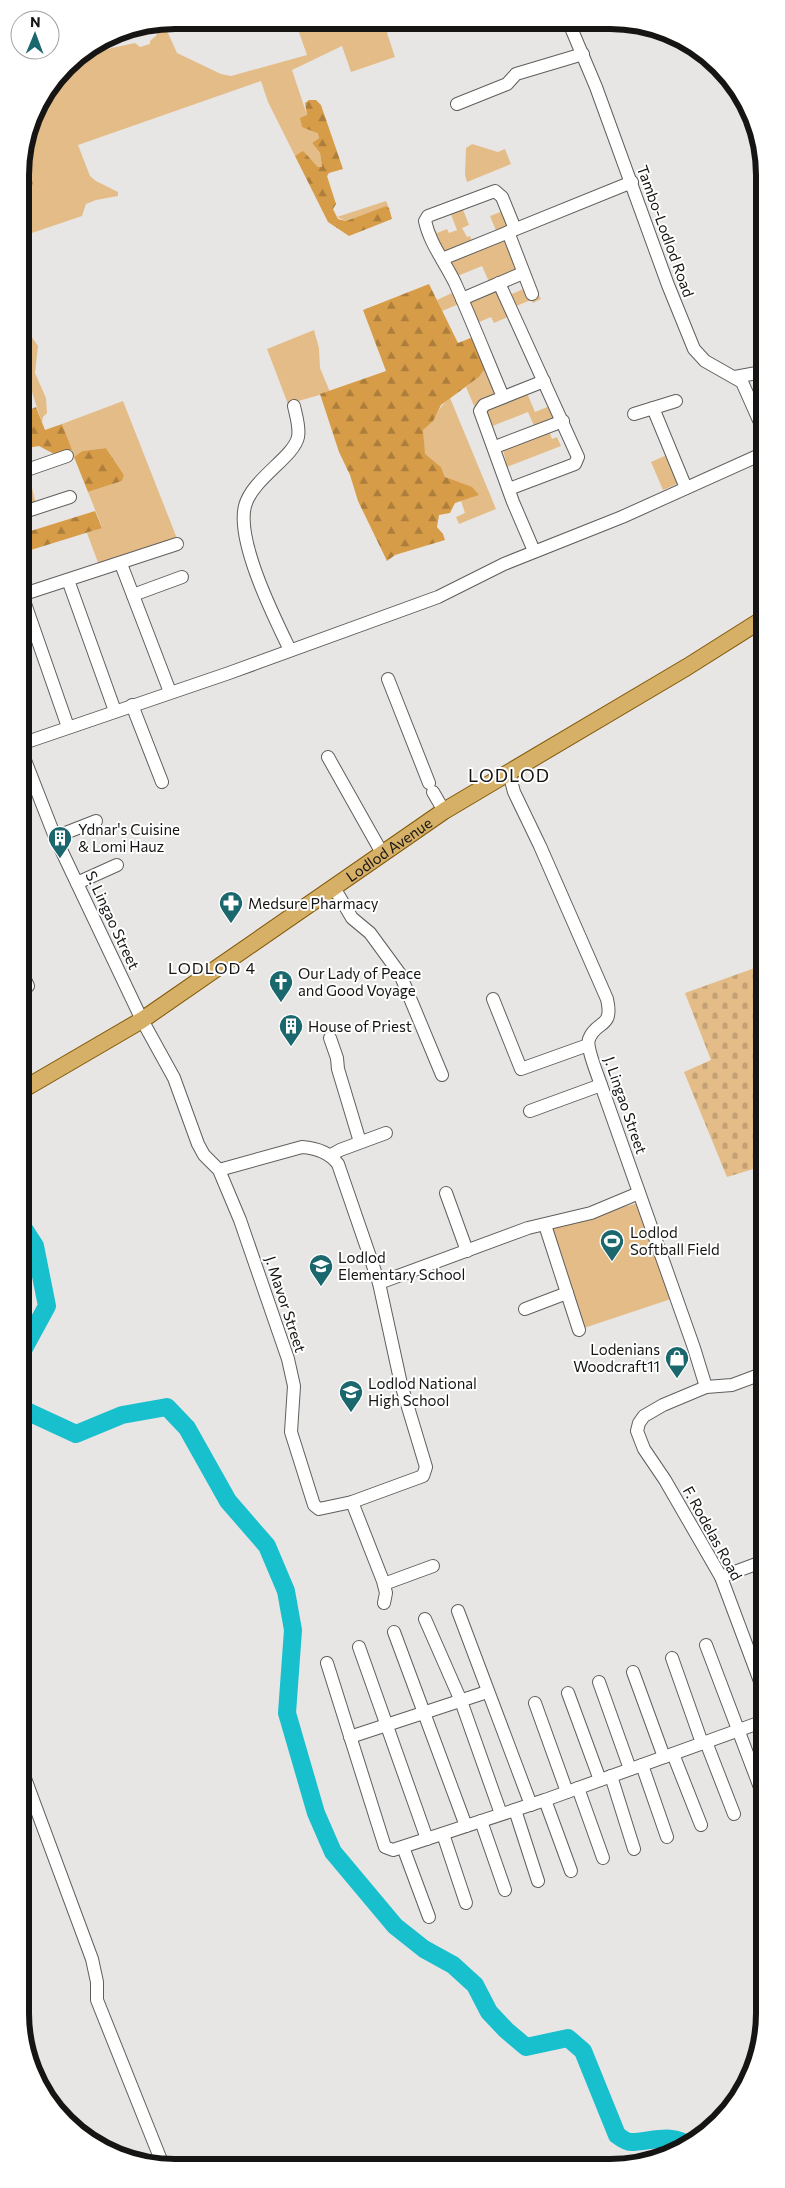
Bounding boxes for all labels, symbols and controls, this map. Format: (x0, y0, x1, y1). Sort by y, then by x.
north arrow (10, 10, 60, 60)
text: N (30, 13, 41, 30)
street label: Tambo-Lodlod Road (634, 163, 698, 299)
district label: LODLOD (468, 764, 550, 786)
street label: Lodlod Avenue (342, 813, 435, 885)
place label: Ydnar's Cuisine & Lomi Hauz (78, 820, 180, 855)
building icon: Ydnar's Cuisine & Lomi Hauz (47, 825, 73, 859)
street label: S. Lingao Street (82, 868, 144, 972)
pharmacy icon: Medsure Pharmacy (218, 890, 244, 924)
place label: Medsure Pharmacy (248, 894, 379, 912)
district label: LODLOD 4 (168, 958, 256, 977)
place label: Our Lady of Peace and Good Voyage (298, 964, 421, 999)
church icon: Our Lady of Peace and Good Voyage (268, 969, 294, 1003)
building icon: House of Priest (278, 1013, 304, 1047)
place label: House of Priest (308, 1017, 412, 1035)
street label: J. Lingao Street (601, 1054, 651, 1156)
place label: Lodlod Softball Field (630, 1223, 720, 1258)
sports icon: Lodlod Softball Field (599, 1228, 625, 1262)
place label: Lodlod Elementary School (338, 1248, 465, 1283)
school or university icon: Lodlod Elementary School (308, 1253, 334, 1287)
street label: J. Mavor Street (262, 1254, 310, 1354)
place label: Lodenians Woodcraft11 (573, 1340, 660, 1375)
shop icon: Lodenians Woodcraft11 (664, 1345, 690, 1379)
place label: Lodlod National High School (368, 1374, 477, 1409)
school or university icon: Lodlod National High School (338, 1379, 364, 1413)
street label: F. Rodelas Road (680, 1483, 746, 1583)

